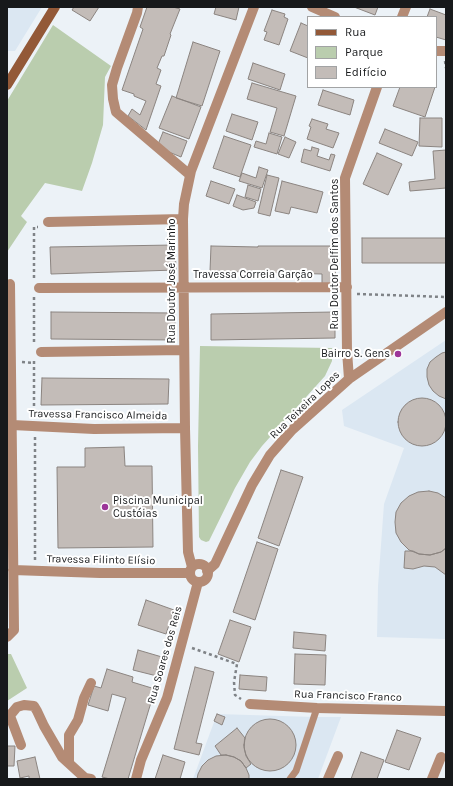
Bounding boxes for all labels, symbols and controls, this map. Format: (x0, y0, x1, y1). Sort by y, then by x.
legend (307, 16, 437, 88)
text: Rua (345, 25, 366, 39)
text: Parque (345, 45, 383, 59)
text: Edifício (345, 65, 386, 79)
street label: Rua Doutor Delfim dos Santos (328, 179, 342, 329)
street label: Rua Doutor José Marinho (165, 218, 179, 344)
street label: Travessa Correia Garção (193, 268, 313, 282)
place label: Bairro S. Gens (321, 347, 390, 361)
marker: Bairro S. Gens (393, 349, 403, 359)
street label: Rua Teixeira Lopes (267, 368, 343, 442)
street label: Travessa Francisco Almeida (28, 407, 168, 423)
place label: Piscina Municipal Custóias (113, 494, 203, 520)
marker: Piscina Municipal Custóias (100, 502, 110, 512)
street label: Travessa Filinto Elísio (47, 552, 155, 568)
street label: Rua Soares dos Reis (145, 605, 185, 705)
street label: Rua Francisco Franco (294, 688, 402, 704)

